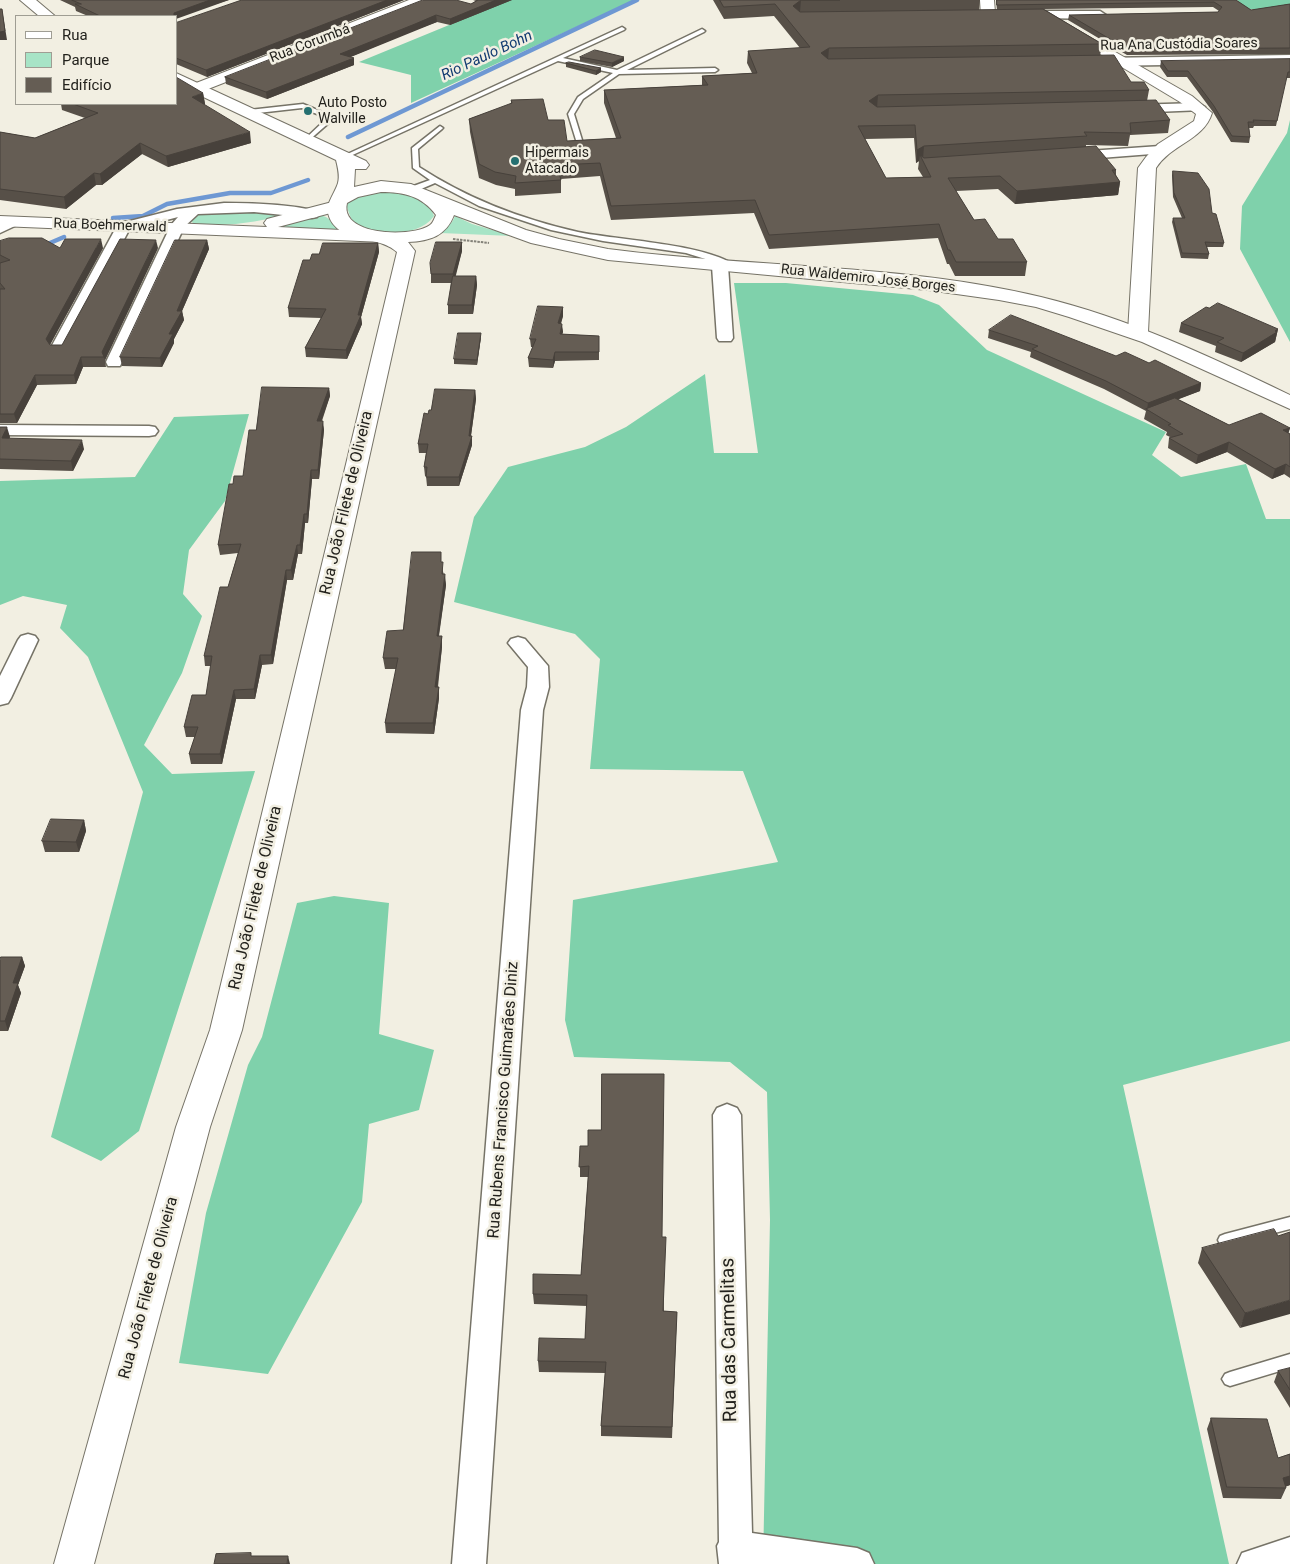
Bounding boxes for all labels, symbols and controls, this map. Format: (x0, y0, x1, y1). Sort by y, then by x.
legend (15, 15, 178, 105)
street label: Rua Corumbá (267, 21, 353, 67)
text: Rua (62, 26, 88, 44)
water label: Rio Paulo Bohn (439, 27, 535, 85)
street label: Rua Ana Custódia Soares (1100, 35, 1258, 55)
text: Parque (62, 51, 109, 69)
text: Edifício (62, 76, 111, 94)
place label: Auto Posto Walville (318, 95, 387, 128)
marker: Auto Posto Walville (302, 105, 314, 117)
place label: Hipermais Atacado (525, 145, 589, 178)
marker: Hipermais Atacado (509, 155, 521, 167)
street label: Rua Boehmerwald (53, 216, 167, 236)
street label: Rua Waldemiro José Borges (780, 261, 956, 297)
street label: Rua João Filete de Oliveira (317, 409, 377, 597)
street label: Rua João Filete de Oliveira (226, 804, 286, 992)
street label: Rua Rubens Francisco Guimarães Diniz (485, 961, 523, 1239)
street label: Rua João Filete de Oliveira (115, 1195, 183, 1381)
street label: Rua das Carmelitas (717, 1258, 743, 1422)

